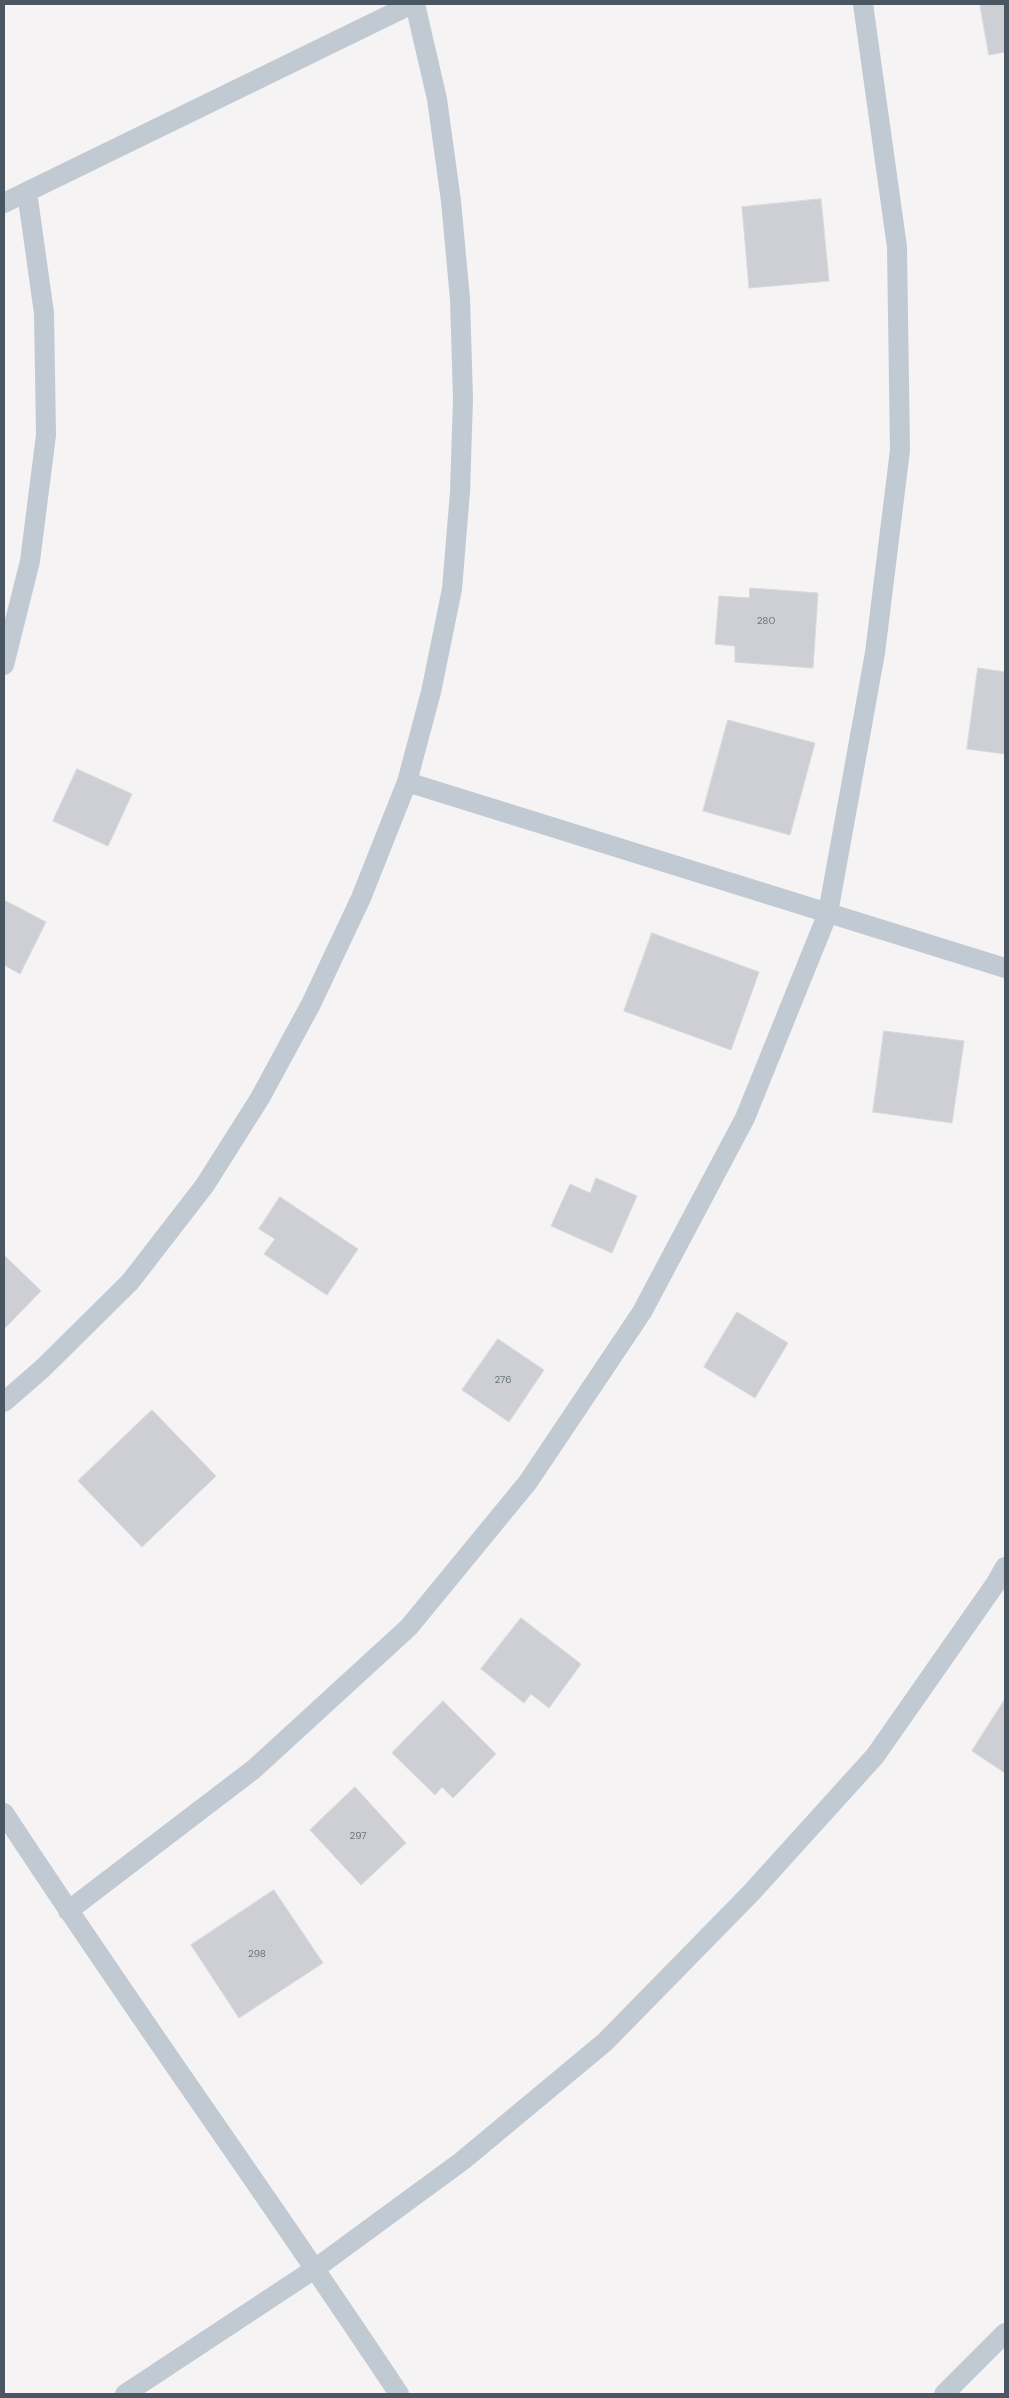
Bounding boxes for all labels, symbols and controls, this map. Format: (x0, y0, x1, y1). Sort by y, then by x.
house number: 280 (757, 615, 775, 627)
house number: 276 (495, 1374, 511, 1386)
house number: 297 (349, 1830, 367, 1842)
house number: 298 (248, 1948, 266, 1960)

